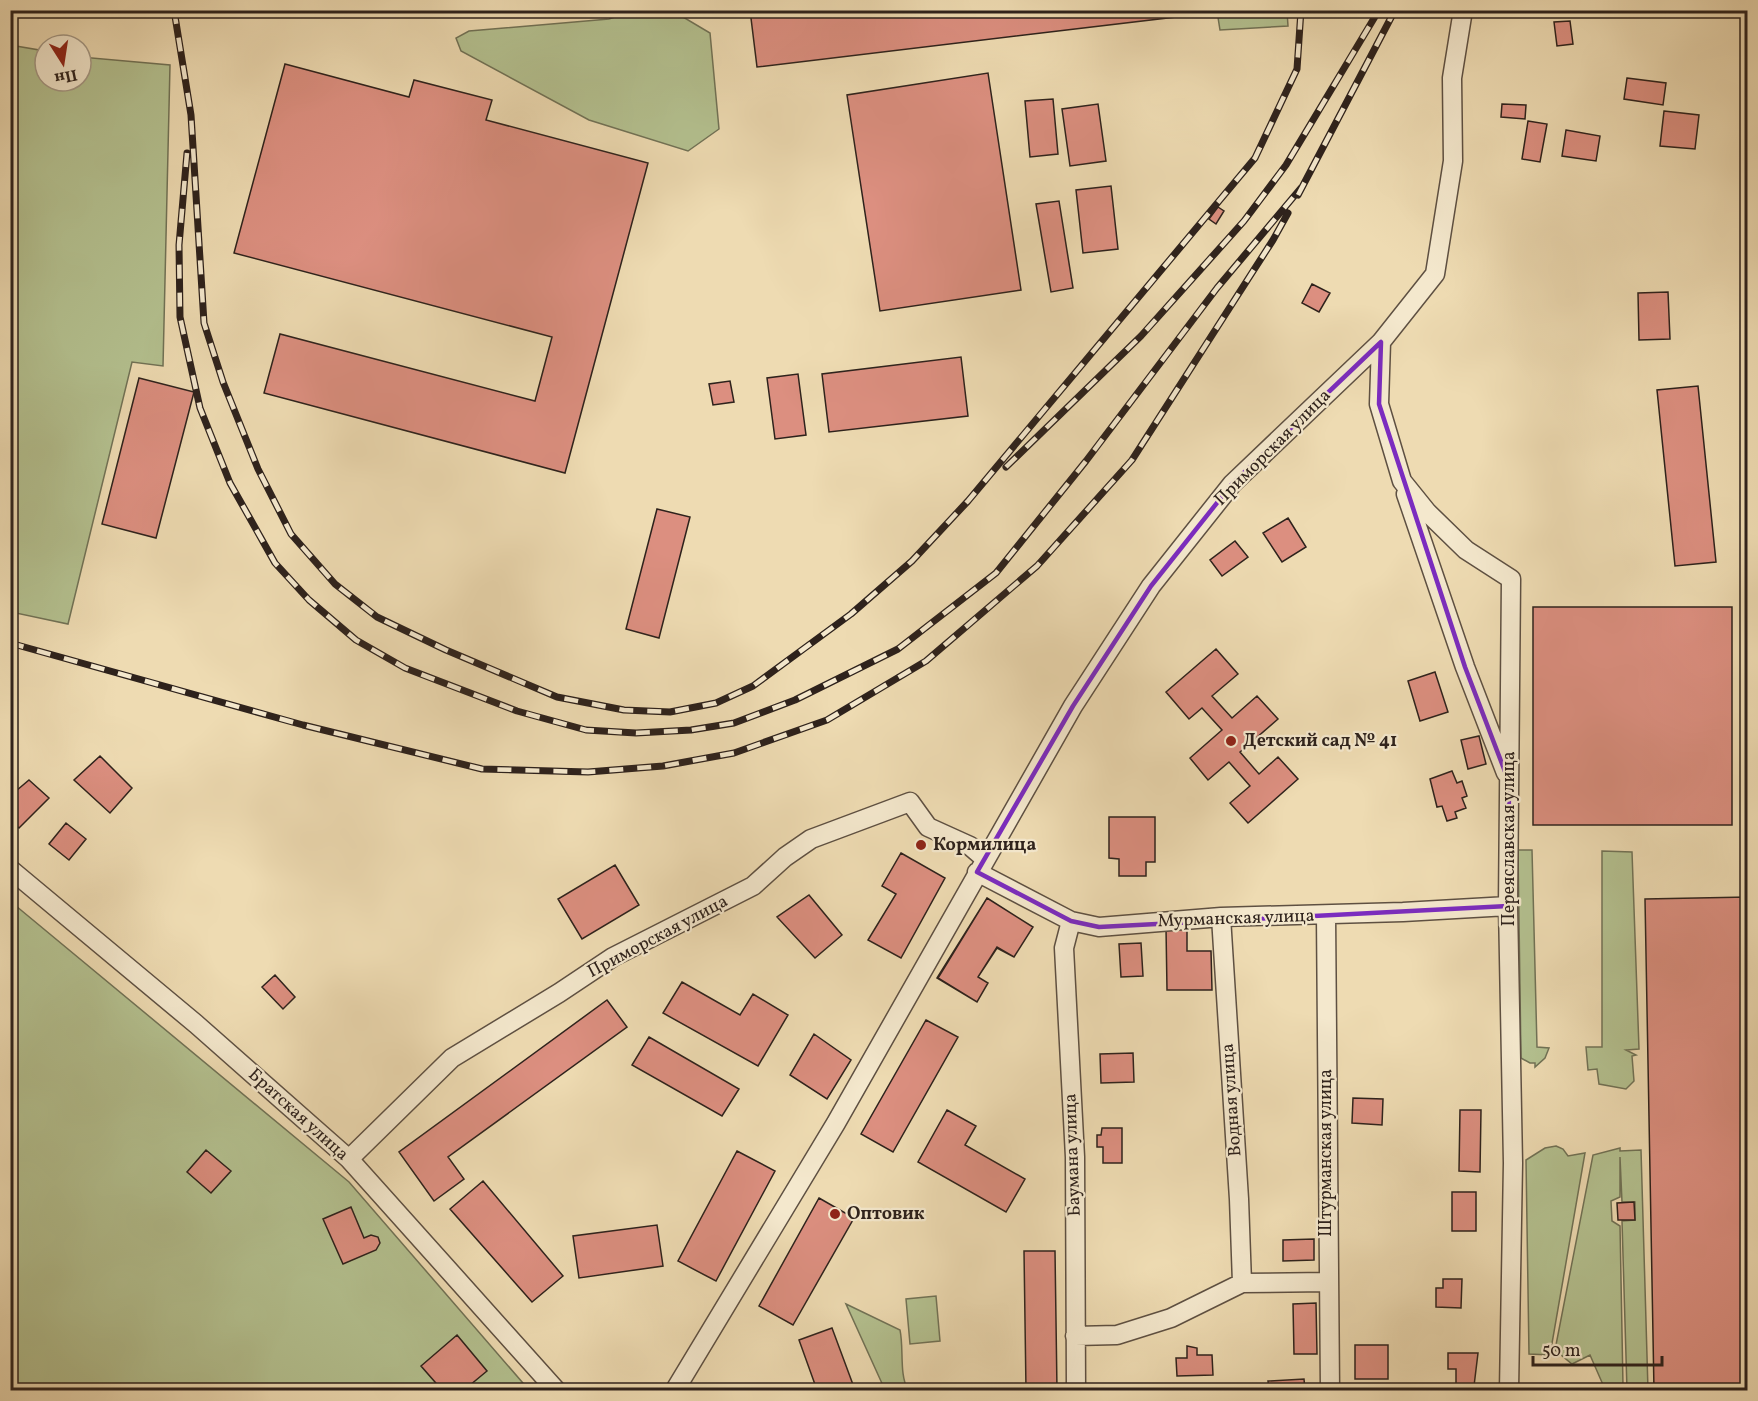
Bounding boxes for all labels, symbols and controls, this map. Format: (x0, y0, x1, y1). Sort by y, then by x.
north arrow (33, 33, 93, 93)
text: Пн (52, 63, 79, 89)
street label: Приморская улица (1209, 384, 1337, 512)
place label: Детский сад № 41 (1243, 729, 1397, 754)
marker: Детский сад № 41 (1224, 734, 1238, 748)
street label: Переяславская улица (1497, 751, 1522, 927)
place label: Кормилица (933, 833, 1036, 858)
marker: Кормилица (914, 838, 928, 852)
street label: Приморская улица (583, 889, 733, 985)
street label: Мурманская улица (1157, 904, 1315, 934)
street label: Водная улица (1216, 1043, 1248, 1157)
street label: Братская улица (242, 1063, 354, 1167)
street label: Штурманская улица (1314, 1069, 1339, 1237)
street label: Баумана улица (1058, 1093, 1088, 1217)
place label: Оптовик (847, 1202, 925, 1227)
marker: Оптовик (828, 1207, 842, 1221)
scale bar (1533, 1329, 1662, 1367)
text: 50 m (1542, 1339, 1581, 1364)

